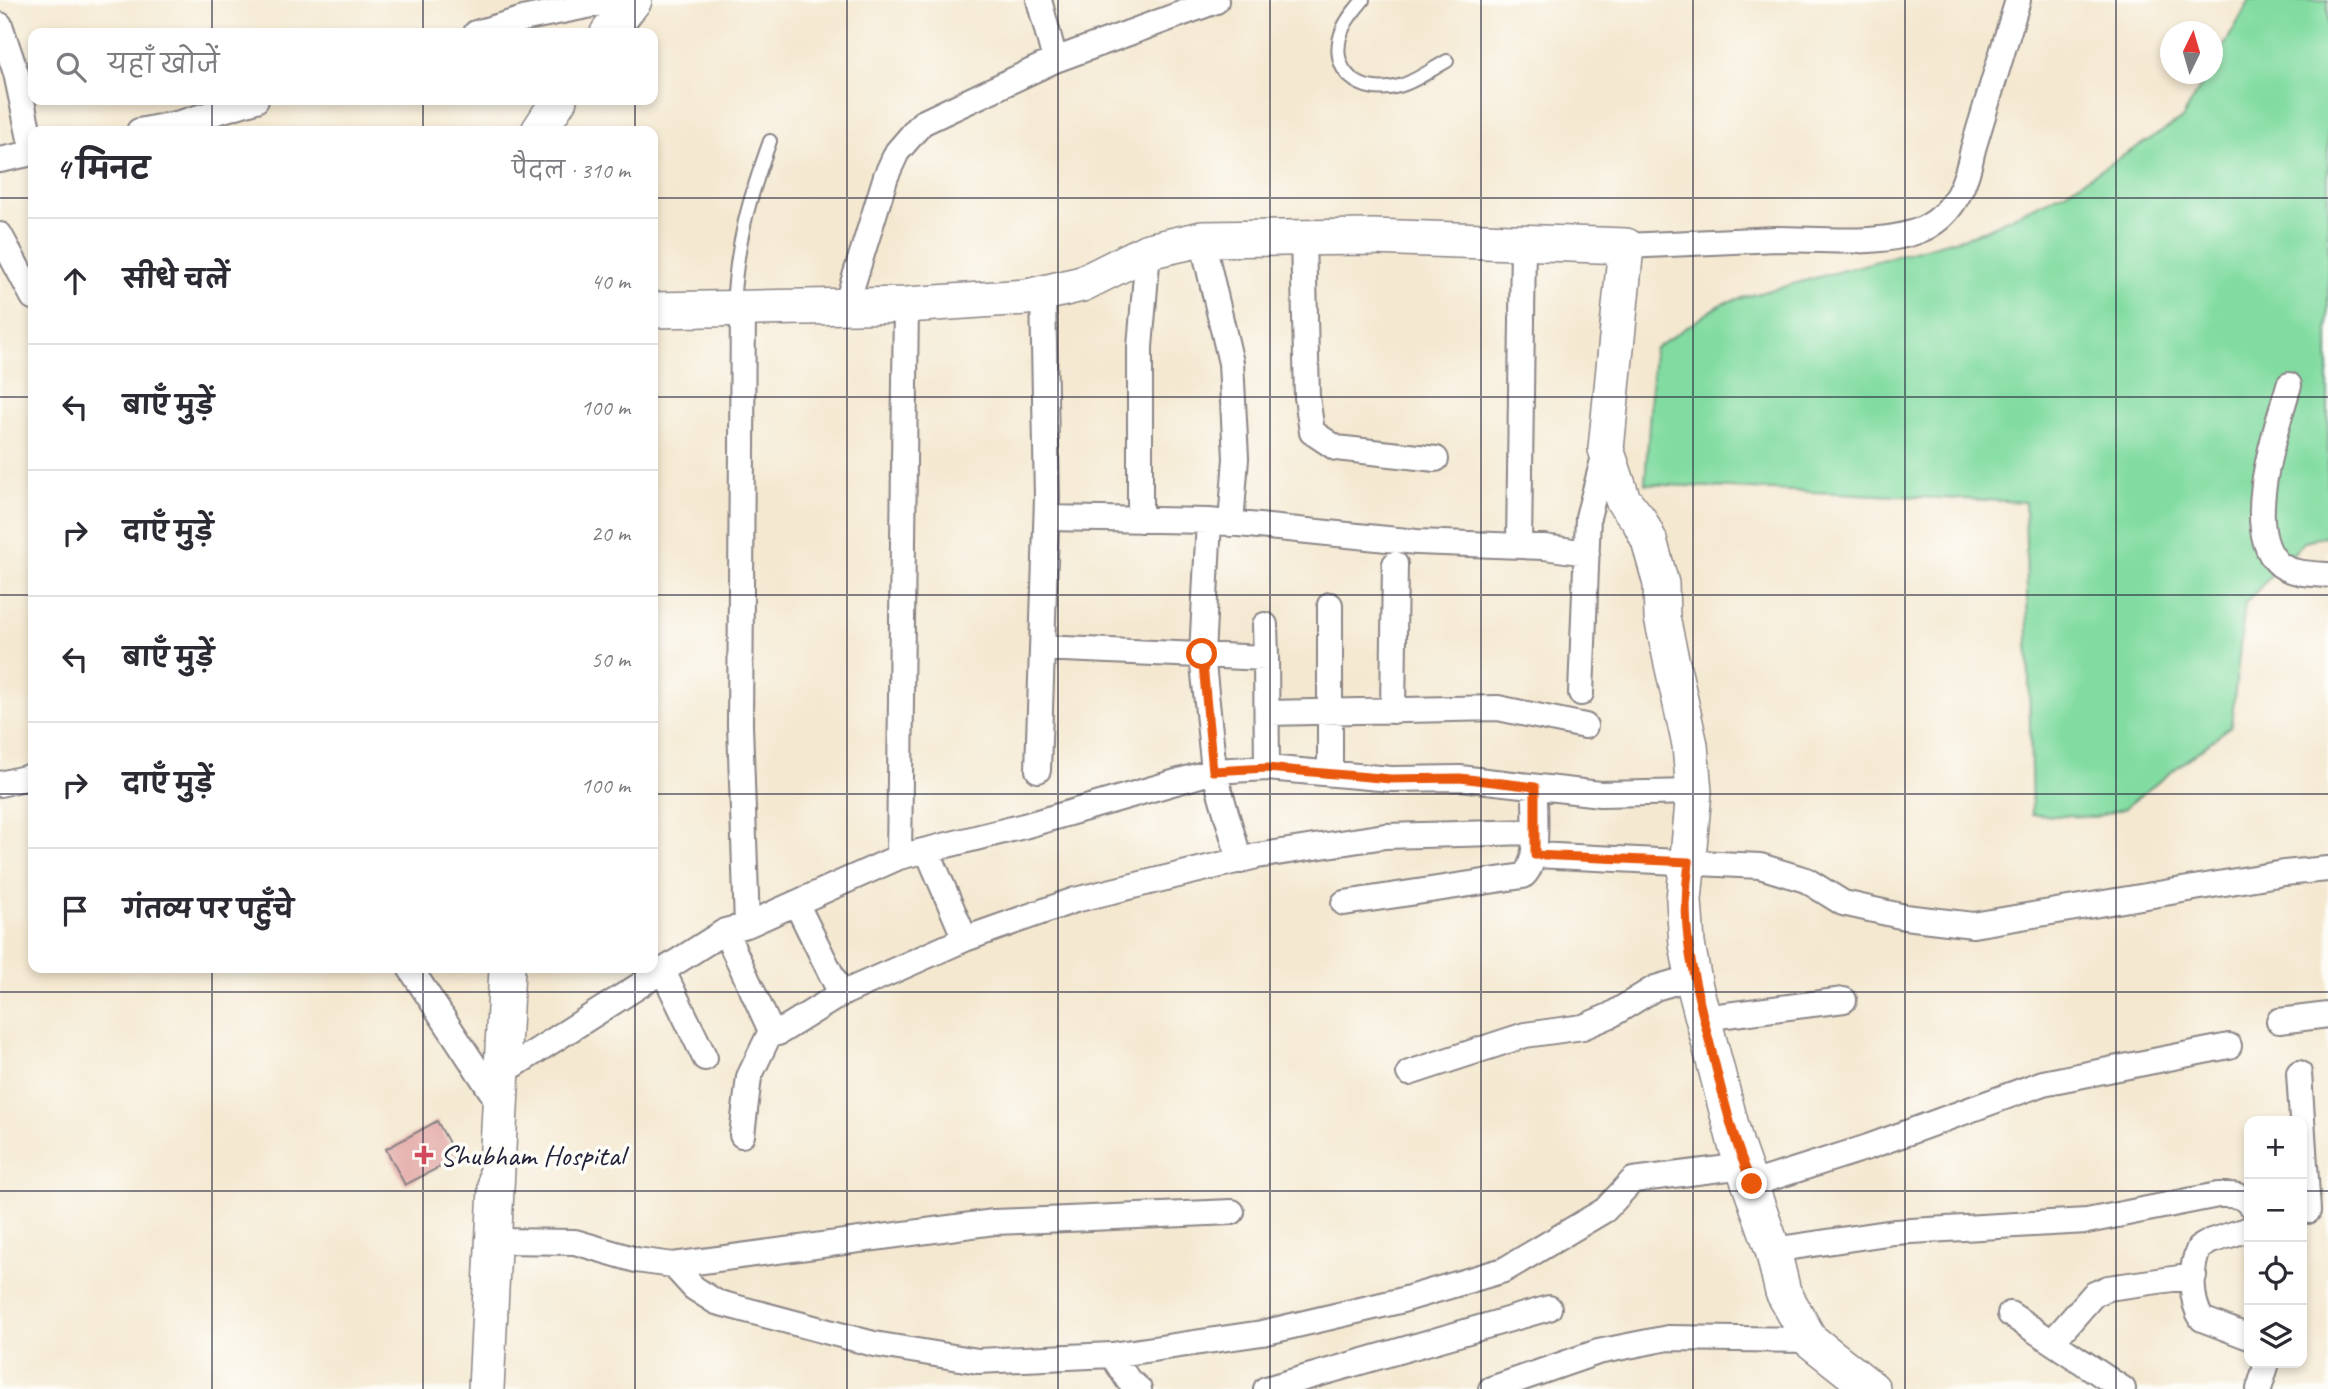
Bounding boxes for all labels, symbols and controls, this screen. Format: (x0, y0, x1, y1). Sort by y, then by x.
north arrow (2160, 21, 2223, 84)
search box (28, 28, 658, 105)
icon: search (52, 48, 90, 86)
text: यहाँ खोजें (108, 48, 219, 81)
text: 4 मिनट (56, 150, 150, 188)
text: पैदल · 310 m (512, 156, 630, 185)
icon: ahead (56, 262, 94, 300)
text: सीधे चलें (123, 263, 229, 296)
text: 40 m (591, 267, 630, 296)
icon: left (56, 388, 94, 426)
text: बाएँ मुड़ें (123, 389, 214, 422)
text: 100 m (581, 393, 630, 422)
icon: right (56, 514, 94, 552)
text: दाएँ मुड़ें (123, 515, 213, 548)
text: 20 m (591, 519, 630, 548)
route start (1186, 638, 1217, 669)
icon: left (56, 640, 94, 678)
text: बाएँ मुड़ें (123, 641, 214, 674)
text: 50 m (591, 645, 630, 674)
icon: right (56, 766, 94, 804)
text: दाएँ मुड़ें (123, 767, 213, 800)
text: 100 m (581, 771, 630, 800)
icon: arrive (56, 892, 94, 930)
text: गंतव्य पर पहुँचे (123, 893, 294, 926)
map controls (2244, 1116, 2307, 1368)
button: + (2244, 1116, 2307, 1179)
place label: Shubham Hospital (440, 1136, 630, 1174)
marker: Shubham Hospital (414, 1145, 434, 1165)
route end (1736, 1168, 1767, 1199)
button: − (2244, 1179, 2307, 1242)
button: locate (2244, 1242, 2307, 1305)
button: layers (2244, 1305, 2307, 1368)

